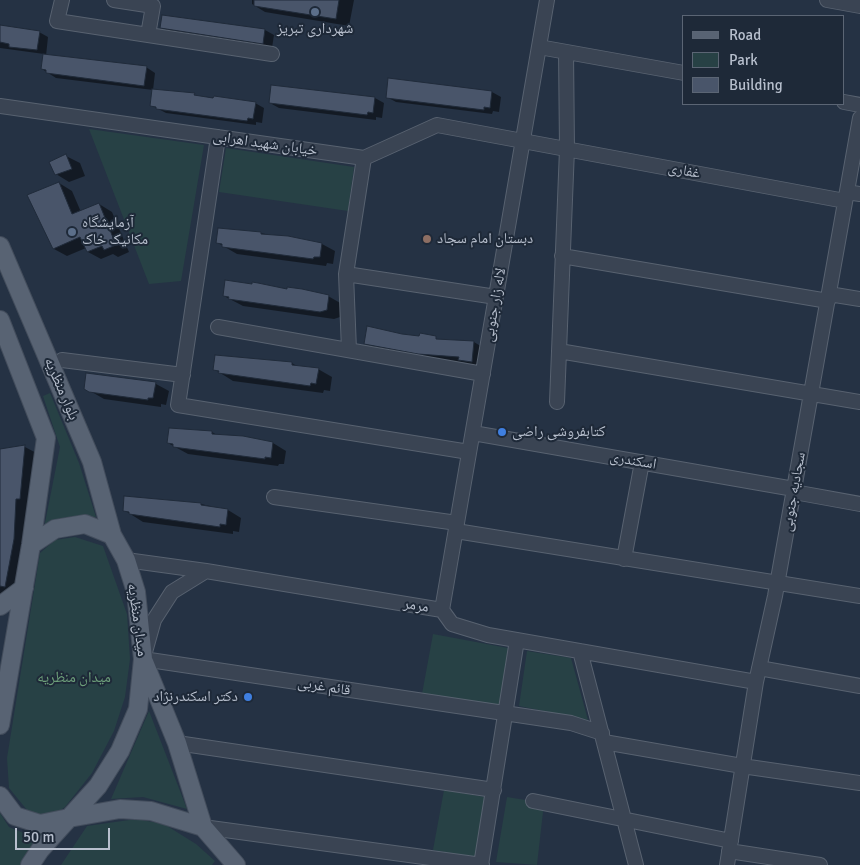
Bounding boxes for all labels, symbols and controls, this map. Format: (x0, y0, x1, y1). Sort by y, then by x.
marker: شهرداری تبریز (309, 6, 321, 18)
legend (682, 15, 845, 105)
place label: شهرداری تبریز (277, 20, 353, 38)
text: Road (729, 26, 761, 44)
text: Park (729, 51, 758, 69)
text: Building (729, 76, 783, 94)
street label: خیابان شهید اهرابی (212, 128, 318, 160)
street label: غفاری (666, 159, 702, 183)
place label: آزمایشگاه مکانیک خاک (82, 214, 148, 249)
marker: آزمایشگاه مکانیک خاک (66, 226, 78, 238)
place label: دبستان امام سجاد (437, 230, 533, 248)
marker: دبستان امام سجاد (421, 233, 433, 245)
street label: لاله زار جنوبی (480, 267, 510, 343)
street label: بلوار منظریه (40, 355, 82, 423)
place label: کتابفروشی راضی (512, 423, 605, 441)
marker: کتابفروشی راضی (496, 426, 508, 438)
street label: اسکندری (608, 448, 658, 474)
street label: سجادیه جنوبی (778, 451, 810, 533)
street label: ميدان منظریه (123, 582, 151, 658)
street label: مرمر (402, 595, 430, 617)
park label: میدان منظریه (37, 669, 111, 687)
street label: قائم غربی (296, 674, 352, 700)
place label: دكتر اسكندرنژاد (153, 688, 238, 706)
marker: دكتر اسكندرنژاد (242, 691, 254, 703)
scale bar (18, 818, 112, 850)
text: 50 m (23, 828, 54, 846)

